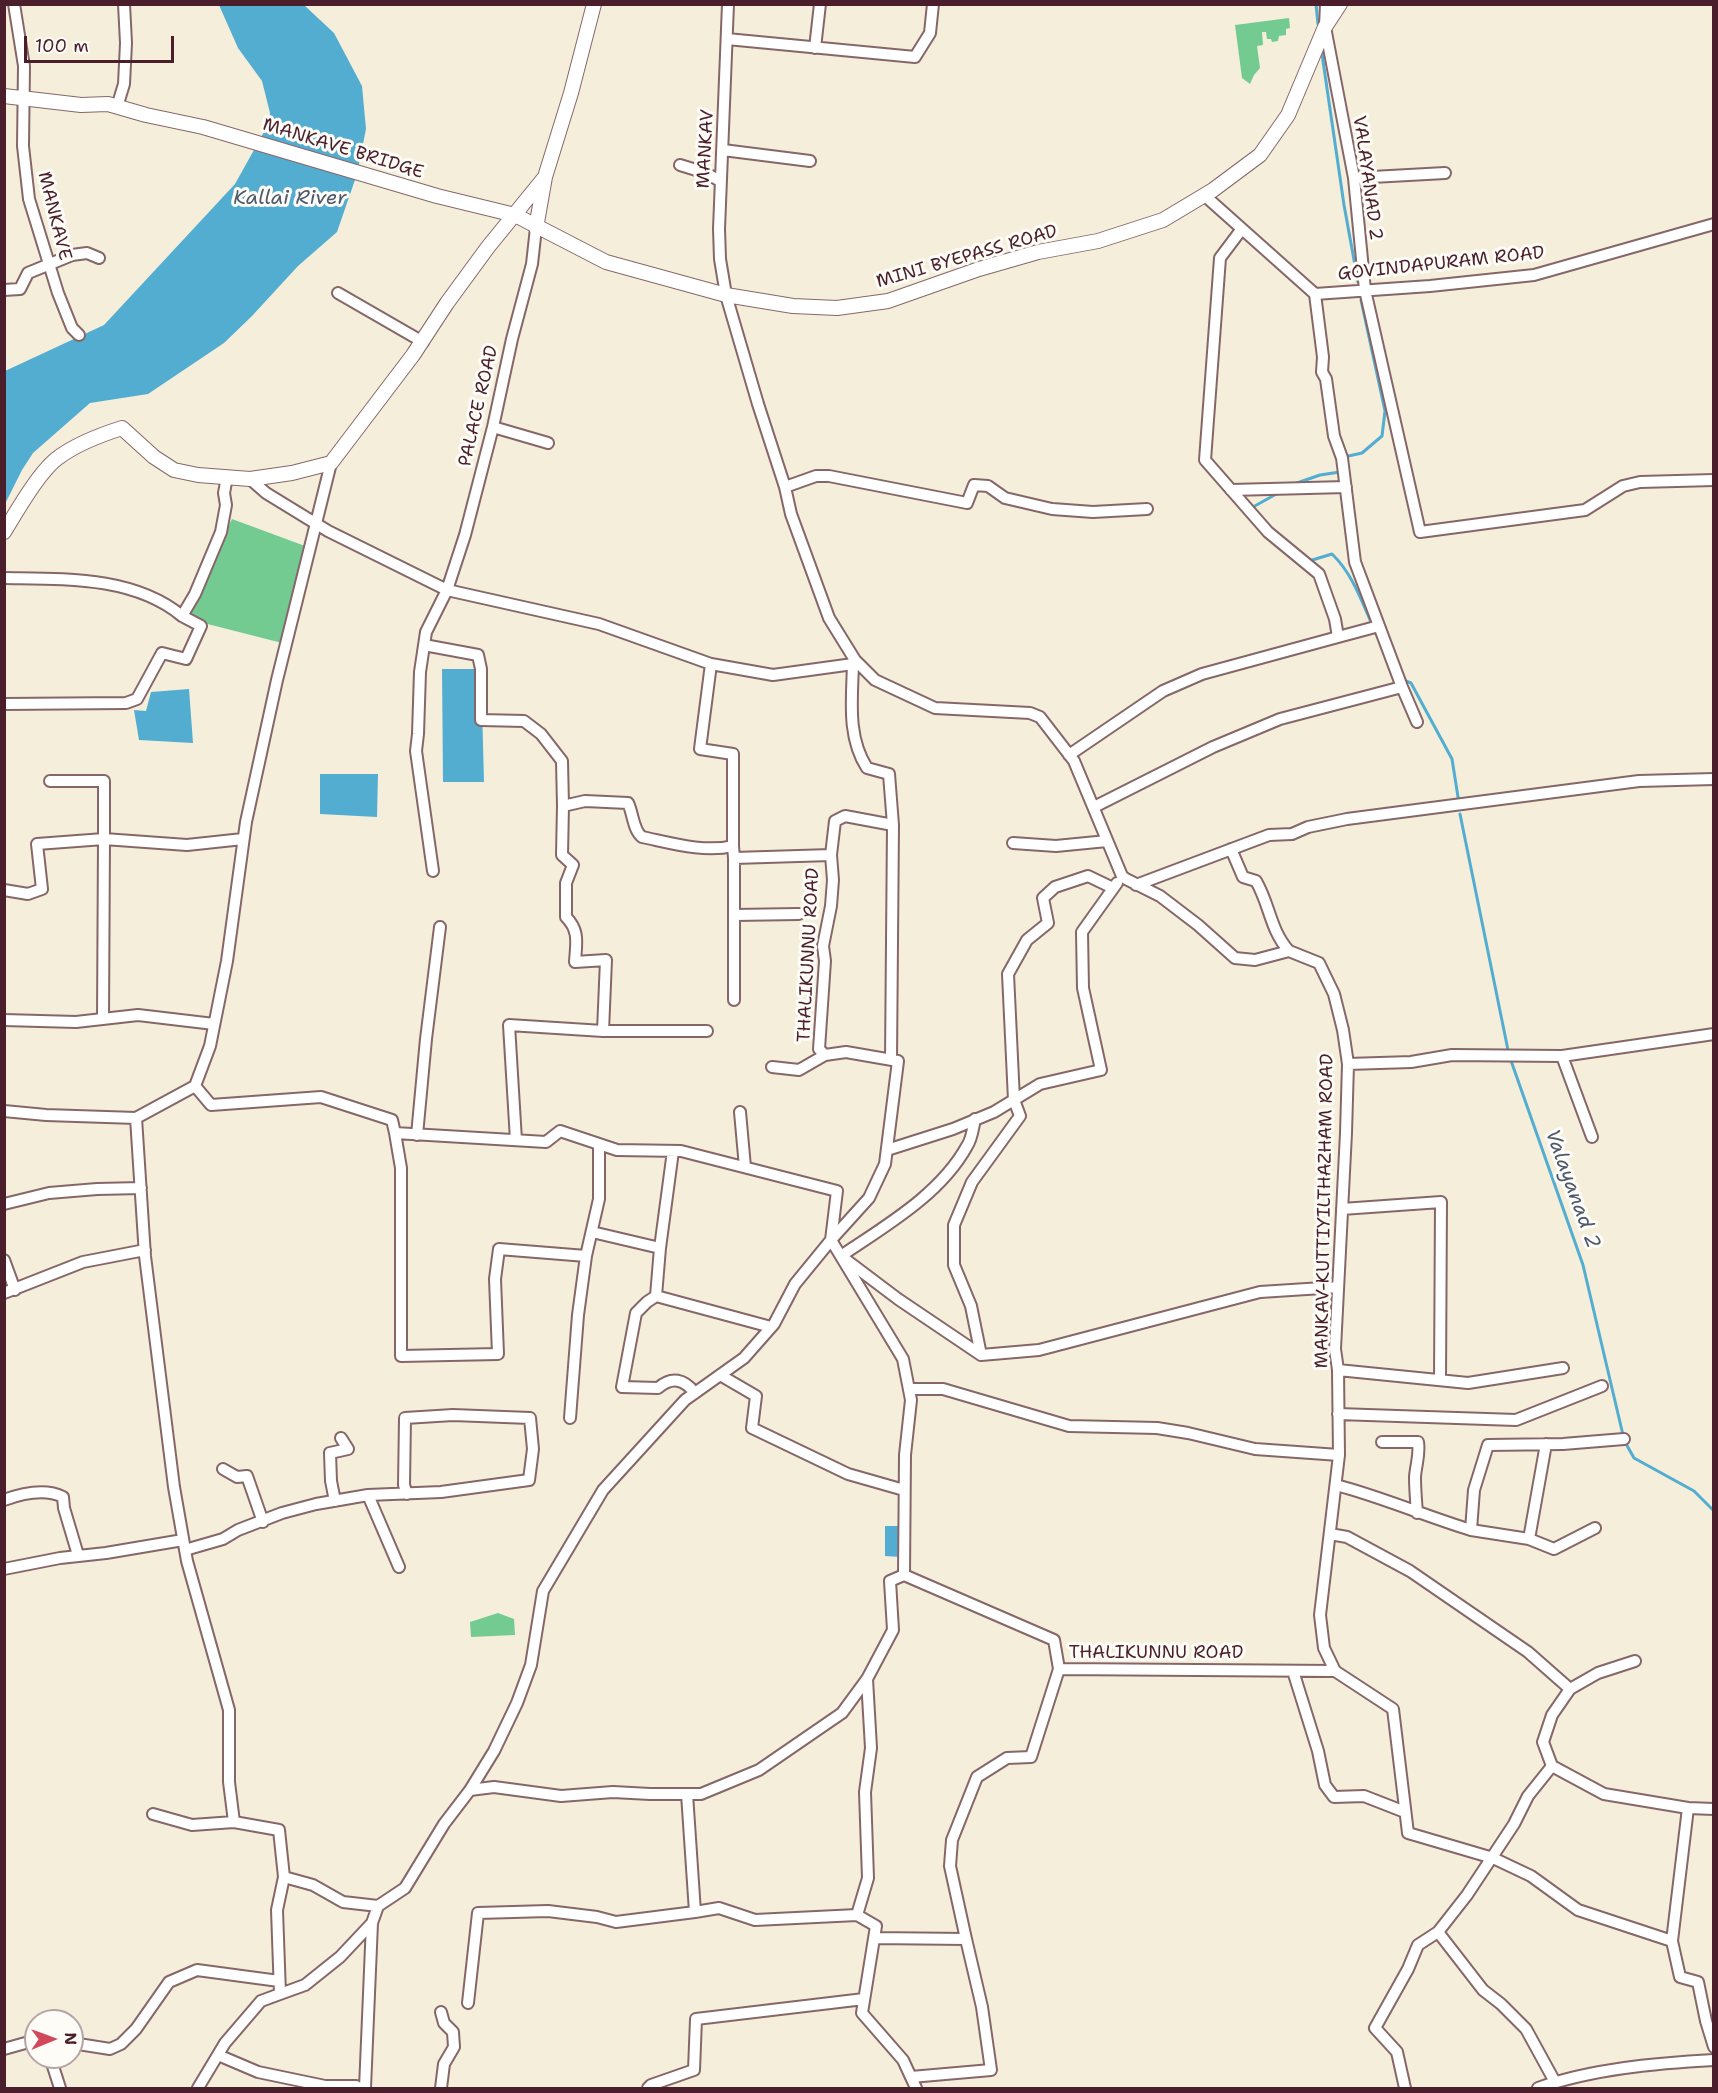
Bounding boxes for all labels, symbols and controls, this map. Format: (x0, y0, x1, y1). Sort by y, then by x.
scale bar (27, 24, 177, 62)
text: 100 m (35, 34, 89, 58)
street label: MANKAV (693, 109, 719, 189)
street label: MANKAVE BRIDGE (260, 114, 426, 184)
street label: VALAYANAD 2 (1348, 114, 1386, 242)
street label: MANKAVE (33, 169, 75, 263)
water label: Kallai River (233, 187, 347, 211)
street label: MINI BYEPASS ROAD (874, 221, 1060, 293)
street label: GOVINDAPURAM ROAD (1337, 242, 1545, 286)
street label: PALACE ROAD (455, 343, 503, 469)
street label: THALIKUNNU ROAD (794, 867, 824, 1043)
street label: MANKAV-KUTTIYILTHAZHAM ROAD (1311, 1053, 1339, 1369)
water label: Valayanad 2 (1539, 1126, 1605, 1252)
street label: THALIKUNNU ROAD (1069, 1642, 1243, 1664)
north arrow (24, 2009, 84, 2069)
text: N (60, 2032, 81, 2045)

